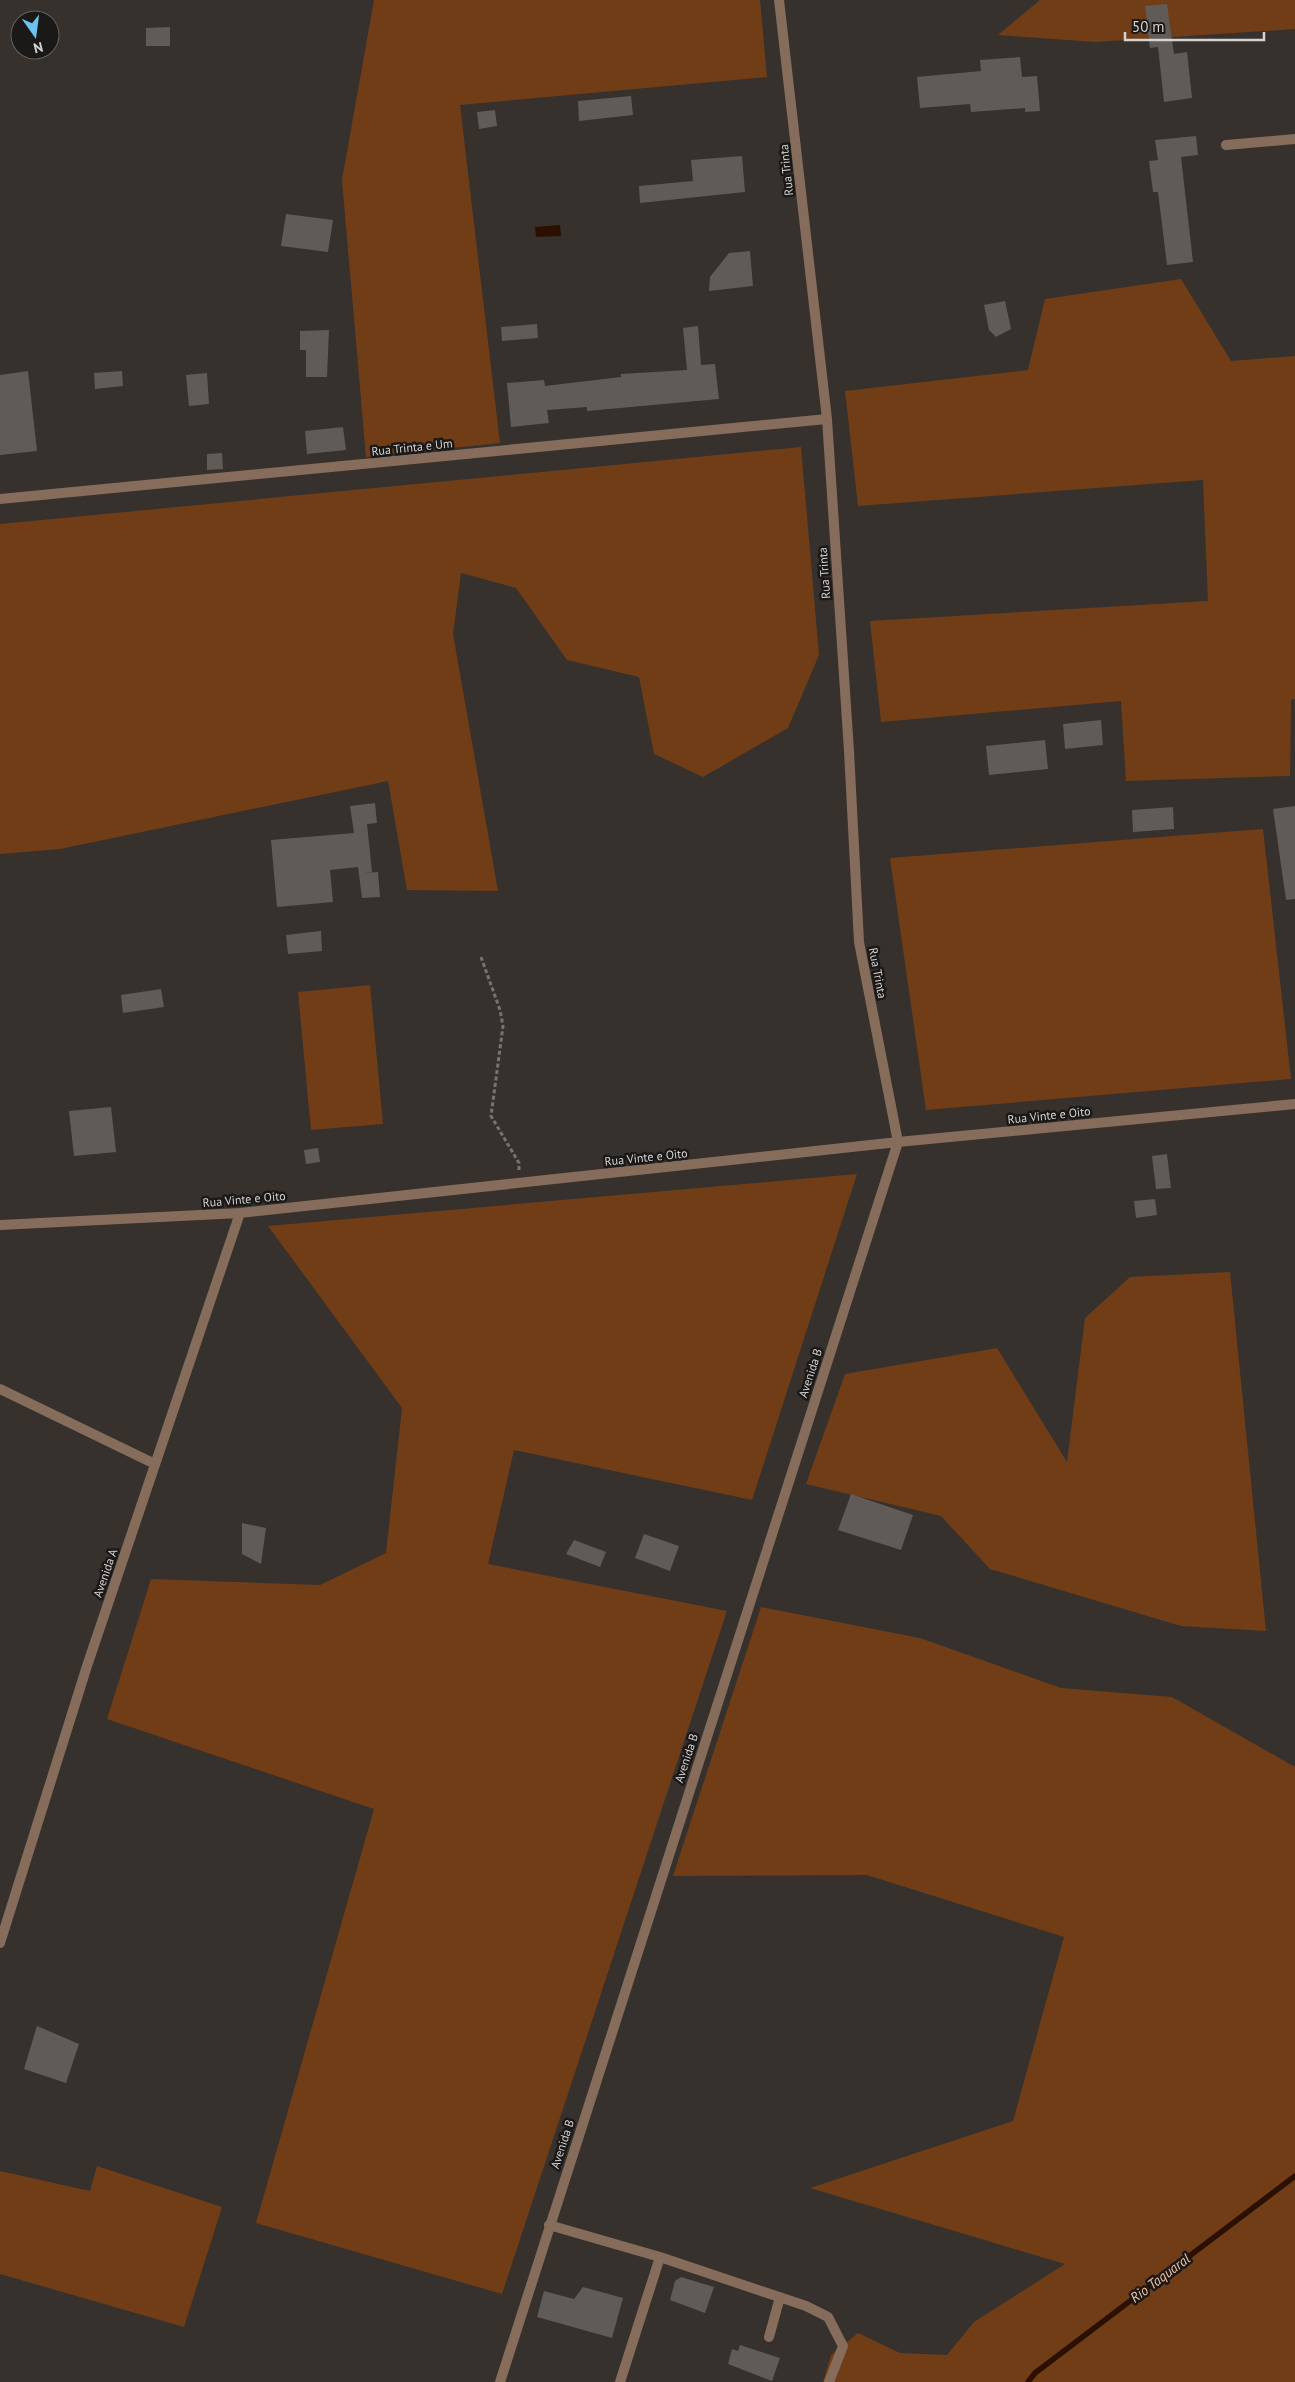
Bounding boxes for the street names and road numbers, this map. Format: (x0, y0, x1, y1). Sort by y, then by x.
street label: Rua Trinta (776, 144, 796, 196)
street label: Rua Trinta e Um (371, 435, 453, 459)
street label: Rua Trinta (815, 547, 833, 599)
street label: Rua Trinta (866, 946, 890, 1000)
street label: Rua Vinte e Oito (1007, 1103, 1091, 1127)
street label: Rua Vinte e Oito (604, 1145, 688, 1169)
street label: Rua Vinte e Oito (202, 1188, 286, 1210)
street label: Avenida B (795, 1347, 825, 1399)
street label: Avenida A (90, 1547, 120, 1599)
street label: Avenida B (671, 1732, 701, 1784)
street label: Avenida B (547, 2118, 577, 2170)

